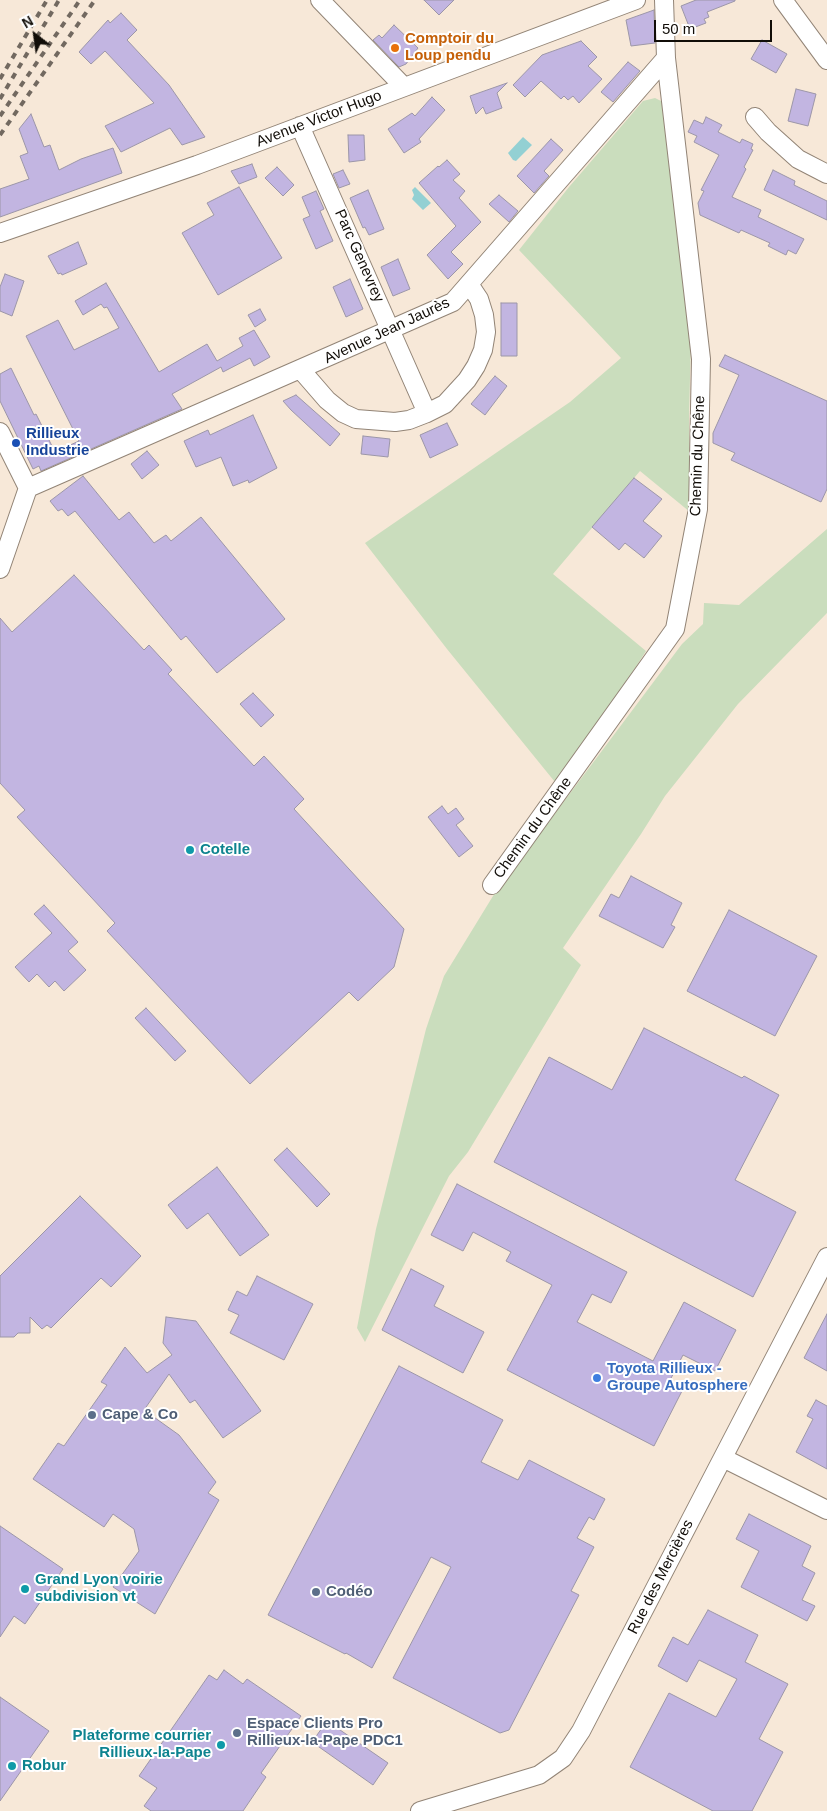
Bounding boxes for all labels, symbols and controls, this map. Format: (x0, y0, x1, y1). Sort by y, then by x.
north arrow (10, 10, 60, 60)
scale bar (657, 10, 774, 42)
text: N (19, 13, 36, 31)
text: 50 m (662, 20, 695, 37)
place label: Comptoir du Loup pendu (405, 30, 494, 65)
marker: Comptoir du Loup pendu (389, 42, 401, 54)
street label: Avenue Victor Hugo (254, 87, 384, 151)
street label: Parc Genevrey (330, 207, 388, 305)
street label: Avenue Jean Jaurès (321, 294, 453, 368)
street label: Chemin du Chêne (687, 395, 709, 517)
place label: Rillieux Industrie (26, 425, 89, 460)
marker: Rillieux Industrie (10, 437, 22, 449)
street label: Chemin du Chêne (490, 774, 576, 882)
place label: Cotelle (200, 841, 250, 859)
marker: Cotelle (184, 844, 196, 856)
place label: Toyota Rillieux - Groupe Autosphere (607, 1360, 748, 1395)
marker: Toyota Rillieux - Groupe Autosphere (591, 1372, 603, 1384)
place label: Cape & Co (102, 1406, 178, 1424)
marker: Cape & Co (86, 1409, 98, 1421)
street label: Rue des Mercières (624, 1517, 698, 1637)
place label: Grand Lyon voirie subdivision vt (35, 1571, 163, 1606)
marker: Grand Lyon voirie subdivision vt (19, 1583, 31, 1595)
place label: Codéo (326, 1583, 373, 1601)
marker: Codéo (310, 1586, 322, 1598)
place label: Espace Clients Pro Rillieux-la-Pape PDC1 (247, 1715, 403, 1750)
place label: Plateforme courrier Rillieux-la-Pape (73, 1727, 211, 1762)
marker: Espace Clients Pro Rillieux-la-Pape PDC1 (231, 1727, 243, 1739)
marker: Plateforme courrier Rillieux-la-Pape (215, 1739, 227, 1751)
place label: Robur (22, 1757, 66, 1775)
marker: Robur (6, 1760, 18, 1772)

